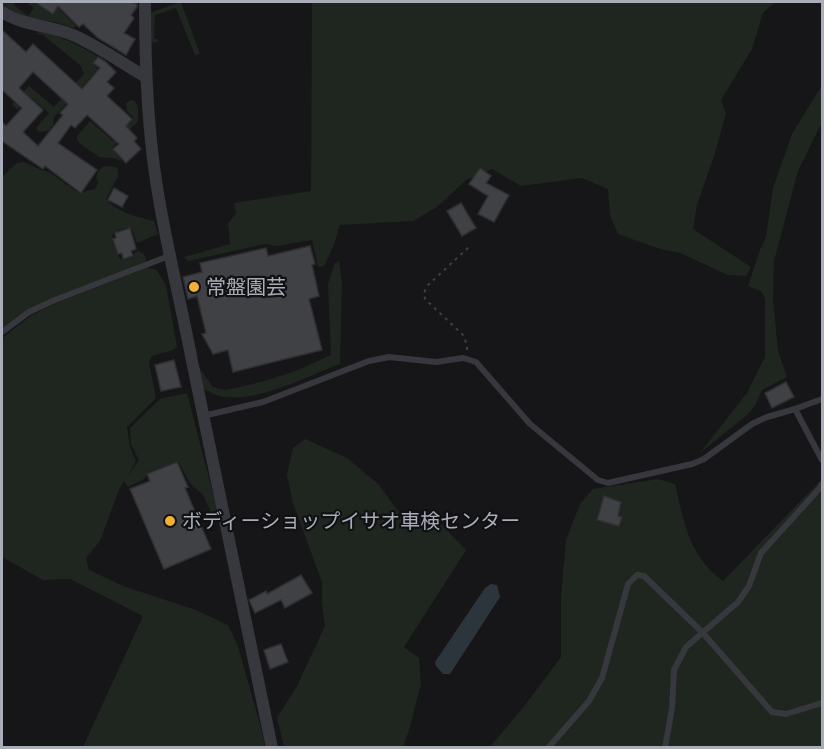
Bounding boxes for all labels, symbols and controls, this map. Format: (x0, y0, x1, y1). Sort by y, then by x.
place label: 常盤園芸 (206, 275, 286, 299)
marker: 常盤園芸 (187, 280, 201, 294)
place label: ボディーショップイサオ車検センター (182, 509, 520, 533)
marker: ボディーショップイサオ車検センター (163, 514, 177, 528)

